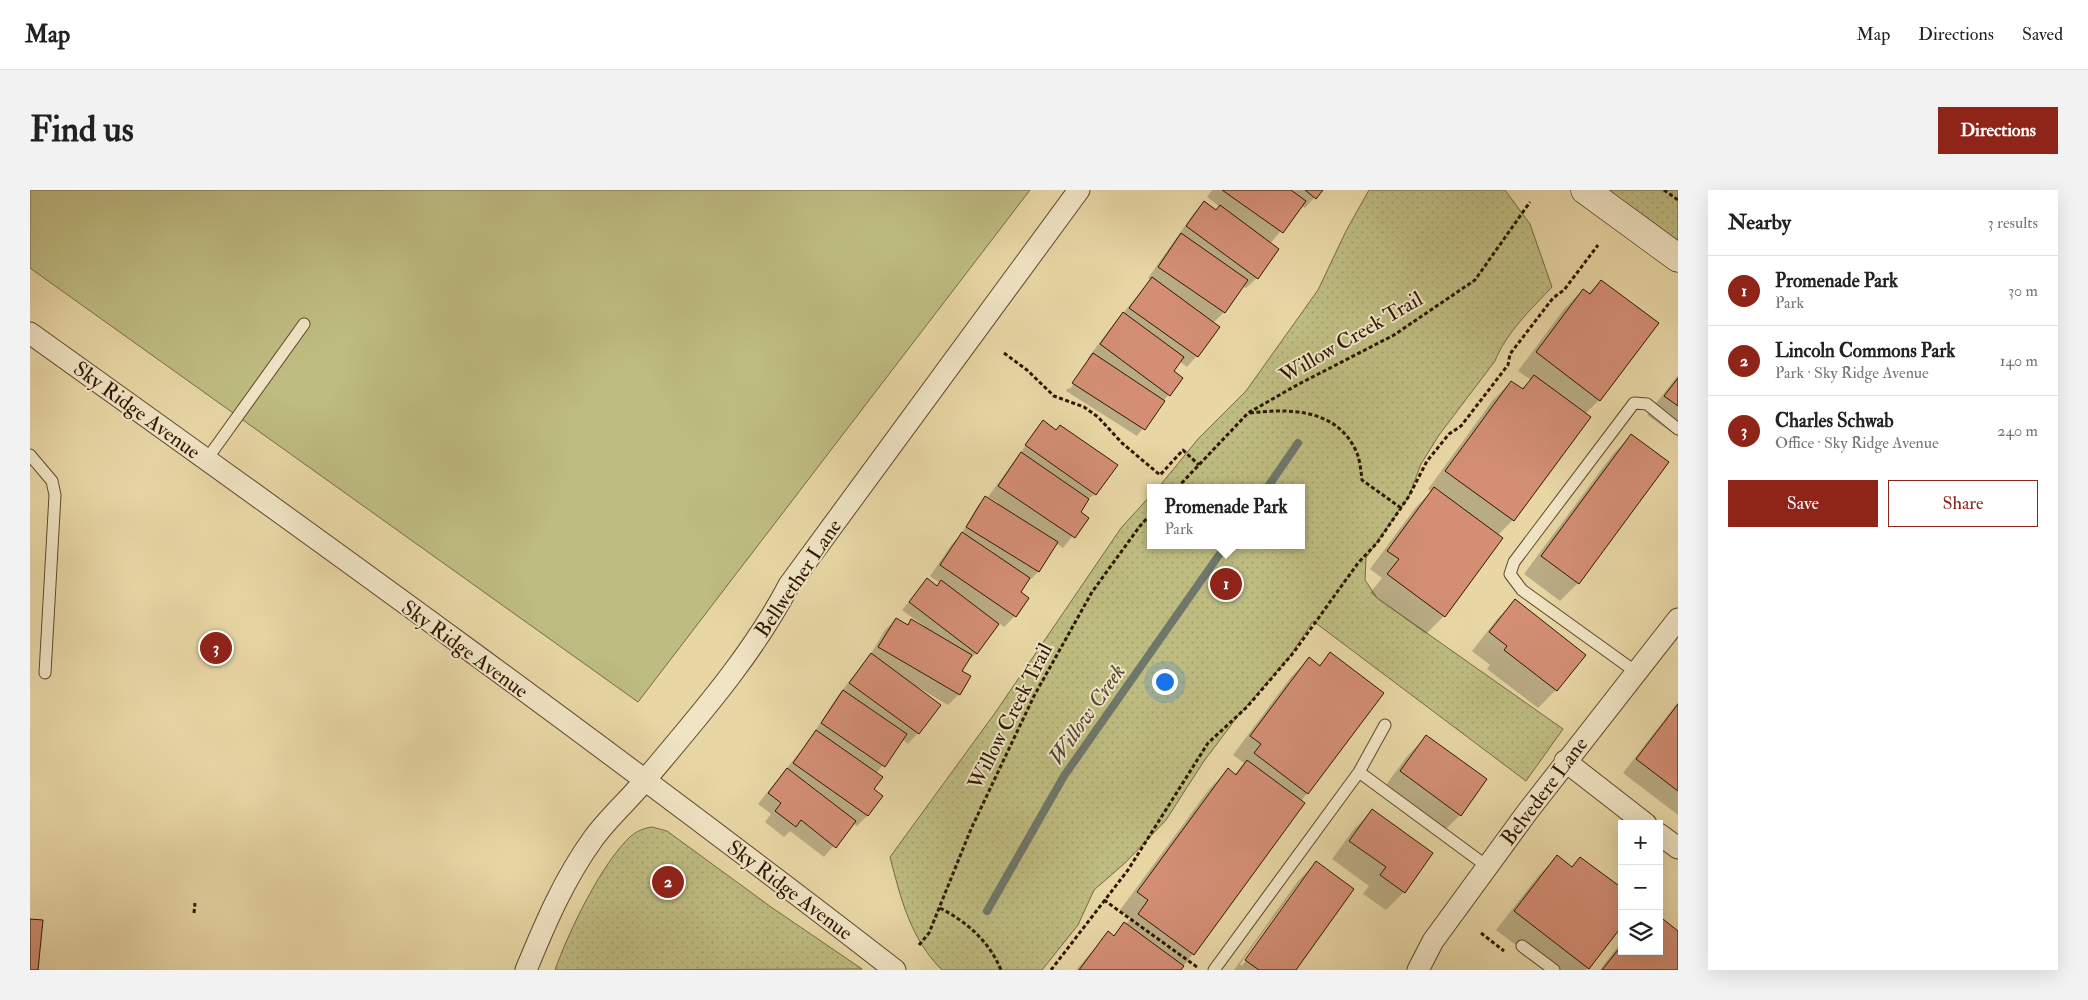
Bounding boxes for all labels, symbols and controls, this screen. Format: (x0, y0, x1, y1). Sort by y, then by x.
text: Map (25, 19, 70, 50)
text: Map (1857, 23, 1890, 46)
text: Directions (1918, 23, 1994, 46)
text: Saved (2022, 23, 2063, 46)
button: Directions (1938, 107, 2058, 154)
text: Find us (30, 108, 134, 152)
text: Nearby (1728, 209, 1791, 236)
text: 3 results (1987, 213, 2038, 233)
text: Promenade Park (1775, 269, 1898, 293)
text: 1 (1741, 281, 1747, 301)
text: 30 m (2008, 281, 2038, 301)
street label: Willow Creek Trail (1274, 285, 1428, 390)
text: Park (1775, 293, 1804, 313)
text: Lincoln Commons Park (1775, 339, 1955, 363)
text: 2 (1740, 351, 1748, 371)
text: 140 m (2000, 351, 2038, 371)
street label: Sky Ridge Avenue (68, 355, 206, 466)
text: Park · Sky Ridge Avenue (1775, 363, 1929, 383)
text: Charles Schwab (1775, 409, 1894, 433)
text: 3 (1741, 421, 1747, 441)
text: 240 m (1997, 421, 2038, 441)
text: Office · Sky Ridge Avenue (1775, 433, 1939, 453)
button: Save (1728, 480, 1878, 527)
button: Share (1888, 480, 2038, 527)
popup (1147, 484, 1305, 549)
text: Promenade Park (1164, 495, 1288, 519)
street label: Bellwether Lane (749, 514, 848, 643)
text: Park (1164, 519, 1194, 539)
pin: 1 (1210, 565, 1242, 603)
street label: Sky Ridge Avenue (396, 594, 534, 705)
pin: 3 (200, 629, 232, 667)
street label: Willow Creek Trail (961, 638, 1059, 795)
water label: Willow Creek (1042, 659, 1132, 770)
your location (1152, 669, 1178, 695)
street label: Belvedere Lane (1495, 731, 1594, 851)
map controls (1618, 820, 1663, 955)
button: + (1618, 820, 1663, 865)
street label: Sky Ridge Avenue (721, 834, 858, 947)
pin: 2 (652, 863, 684, 901)
button: − (1618, 865, 1663, 910)
button: layers (1618, 910, 1663, 955)

